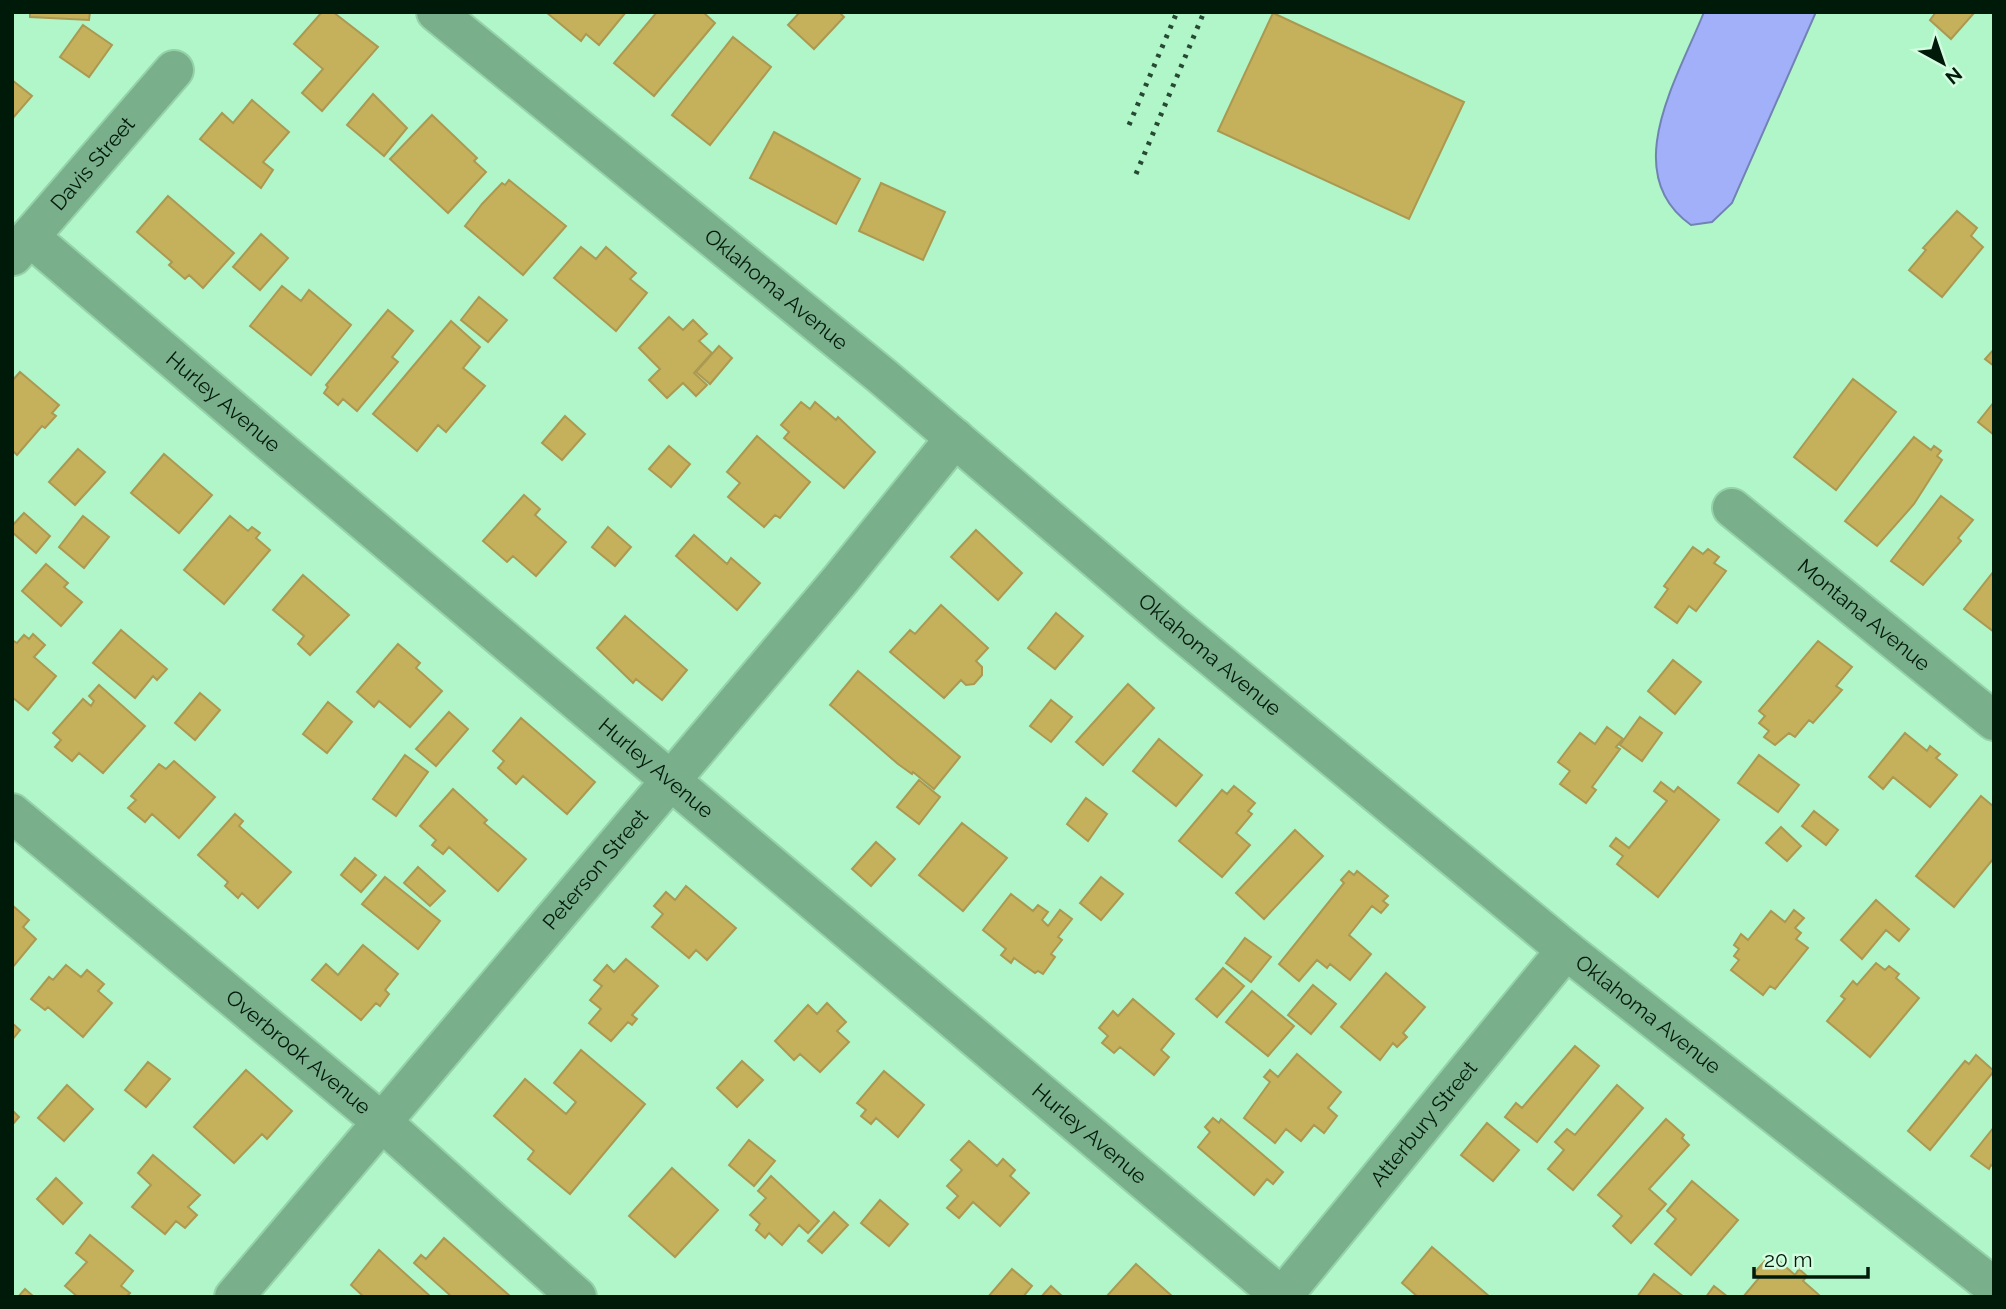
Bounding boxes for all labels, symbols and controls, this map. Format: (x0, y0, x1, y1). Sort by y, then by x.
north arrow (1908, 28, 1978, 98)
text: N (1941, 63, 1967, 89)
street label: Davis Street (45, 112, 140, 215)
street label: Oklahoma Avenue (700, 223, 853, 355)
street label: Hurley Avenue (161, 346, 286, 457)
street label: Montana Avenue (1793, 554, 1936, 676)
street label: Oklahoma Avenue (1134, 588, 1286, 721)
street label: Hurley Avenue (594, 712, 719, 823)
street label: Peterson Street (537, 804, 653, 934)
street label: Oklahoma Avenue (1571, 949, 1726, 1079)
street label: Overbrook Avenue (221, 984, 376, 1119)
street label: Atterbury Street (1365, 1056, 1482, 1191)
street label: Hurley Avenue (1027, 1078, 1152, 1189)
scale bar (1754, 1236, 1868, 1280)
text: 20 m (1764, 1247, 1812, 1272)

